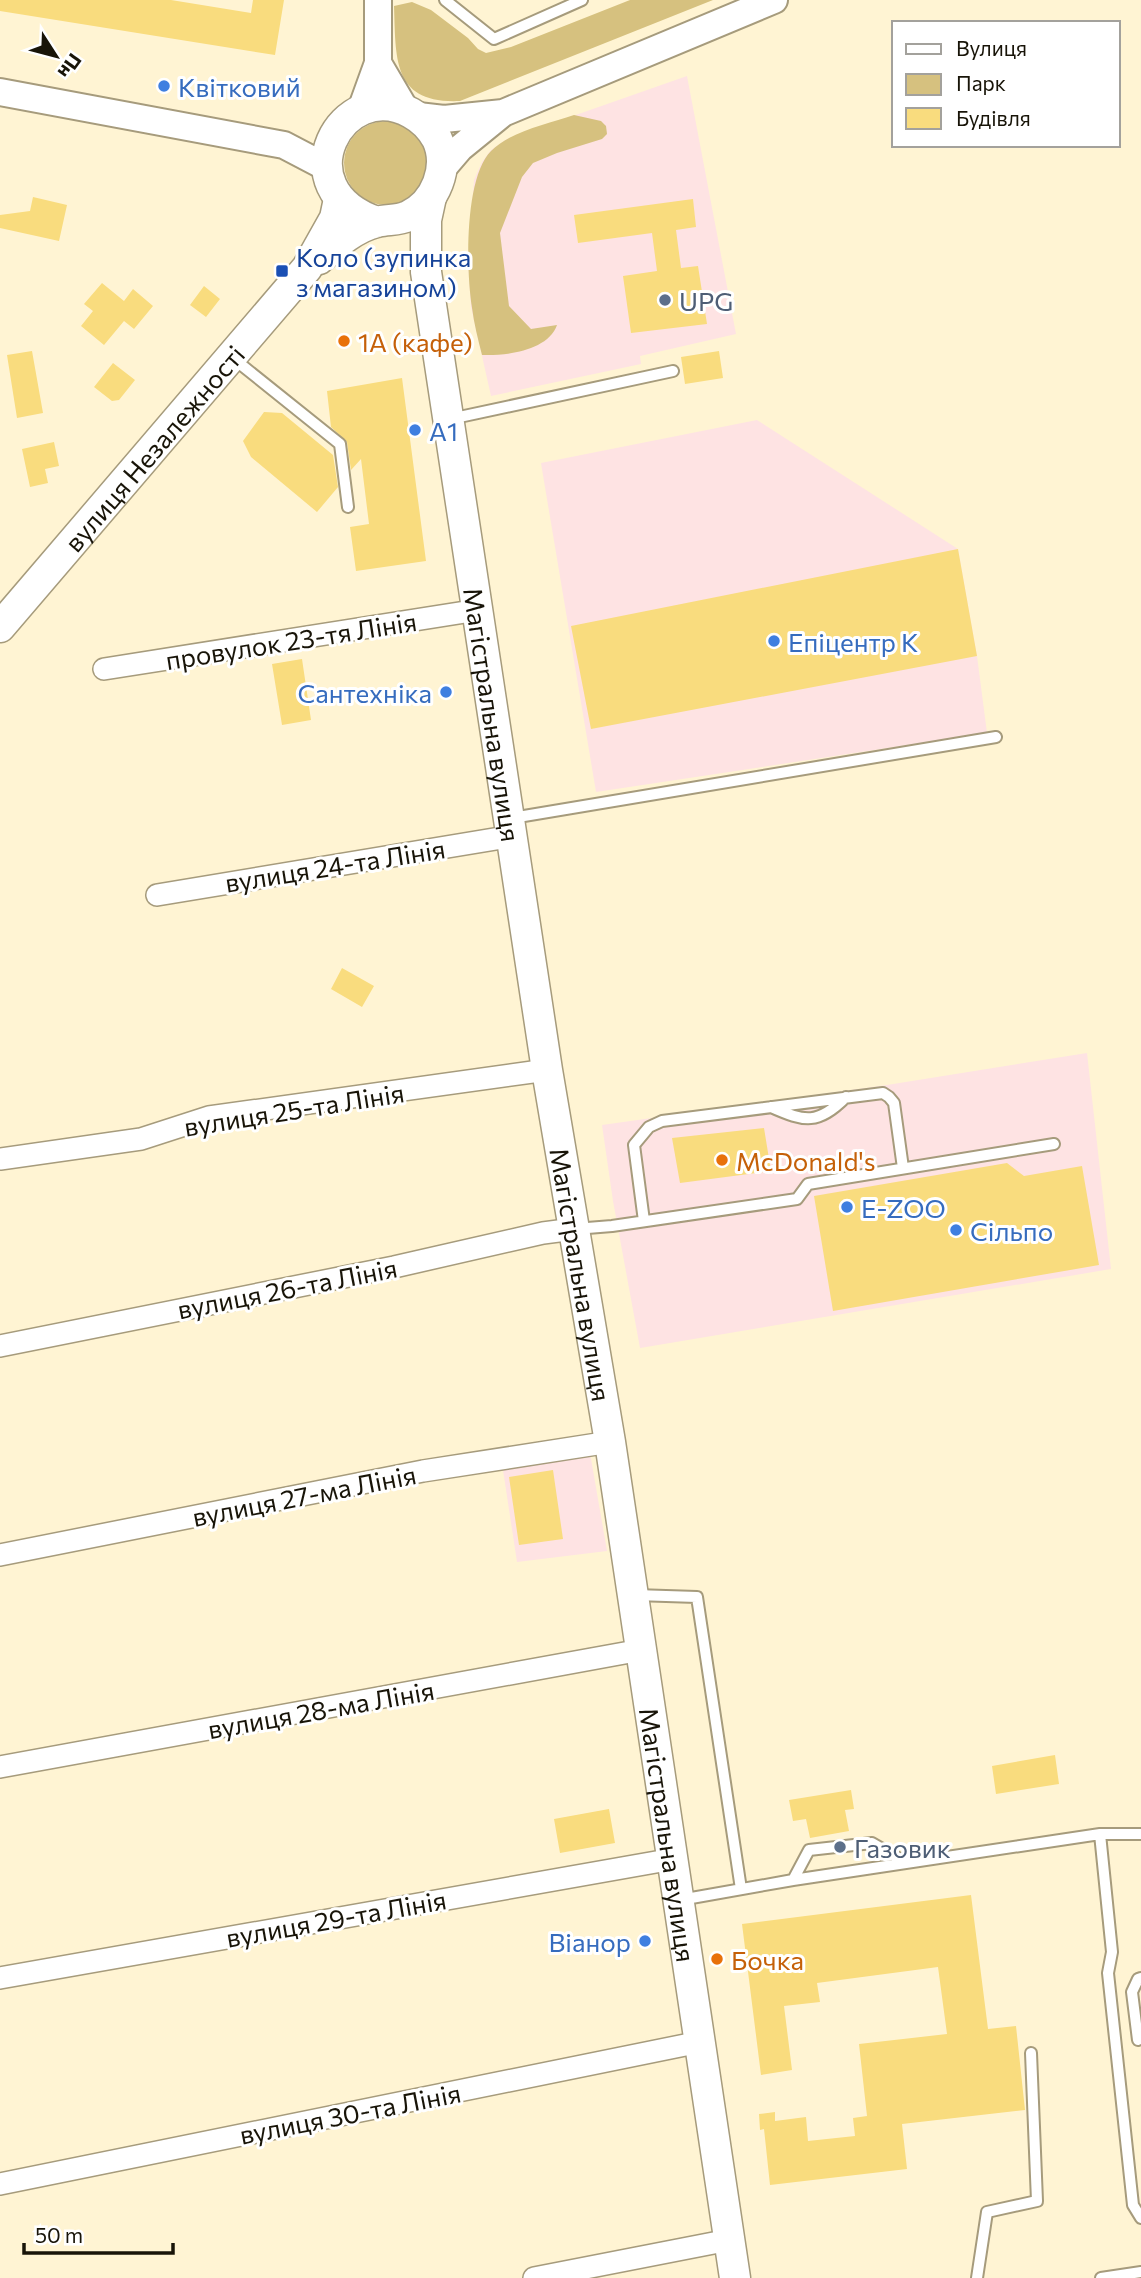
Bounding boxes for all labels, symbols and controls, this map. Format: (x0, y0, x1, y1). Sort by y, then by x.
north arrow (21, 21, 91, 91)
legend (892, 21, 1120, 147)
text: Вулиця (956, 35, 1027, 60)
text: Пн (53, 49, 87, 83)
text: Парк (956, 70, 1006, 95)
place label: Квітковий (178, 71, 301, 102)
marker: Квітковий (156, 78, 172, 94)
text: Будівля (956, 105, 1031, 130)
place label: Коло (зупинка з магазином) (296, 241, 471, 302)
marker: Коло (зупинка з магазином) (274, 263, 290, 279)
place label: UPG (679, 285, 733, 316)
marker: UPG (657, 292, 673, 308)
place label: 1А (кафе) (358, 326, 473, 357)
marker: 1А (кафе) (336, 333, 352, 349)
street label: вулиця Незалежності (57, 338, 250, 557)
place label: А1 (429, 415, 458, 446)
marker: А1 (407, 422, 423, 438)
street label: Магістральна вулиця (459, 585, 528, 844)
street label: провулок 23-тя Лінія (163, 605, 419, 675)
place label: Епіцентр К (788, 626, 918, 657)
marker: Епіцентр К (766, 633, 782, 649)
place label: Сантехніка (297, 677, 432, 708)
marker: Сантехніка (438, 684, 454, 700)
street label: вулиця 24-та Лінія (223, 832, 447, 898)
street label: вулиця 25-та Лінія (182, 1076, 406, 1142)
street label: Магістральна вулиця (545, 1145, 618, 1404)
place label: McDonald's (736, 1145, 876, 1176)
marker: McDonald's (714, 1152, 730, 1168)
place label: E-ZOO (861, 1192, 946, 1223)
marker: E-ZOO (839, 1199, 855, 1215)
place label: Сільпо (970, 1215, 1053, 1246)
marker: Сільпо (948, 1222, 964, 1238)
street label: вулиця 26-та Лінія (174, 1251, 400, 1325)
street label: вулиця 27-ма Лінія (189, 1458, 419, 1532)
street label: вулиця 28-ма Лінія (205, 1674, 437, 1744)
street label: Магістральна вулиця (634, 1705, 703, 1964)
place label: Газовик (854, 1832, 951, 1863)
marker: Газовик (832, 1839, 848, 1855)
street label: вулиця 29-та Лінія (223, 1883, 449, 1953)
place label: Віанор (549, 1926, 631, 1957)
marker: Віанор (637, 1933, 653, 1949)
place label: Бочка (731, 1944, 804, 1975)
marker: Бочка (709, 1951, 725, 1967)
street label: вулиця 30-та Лінія (237, 2076, 463, 2150)
scale bar (24, 2212, 173, 2256)
text: 50 m (35, 2222, 83, 2247)

